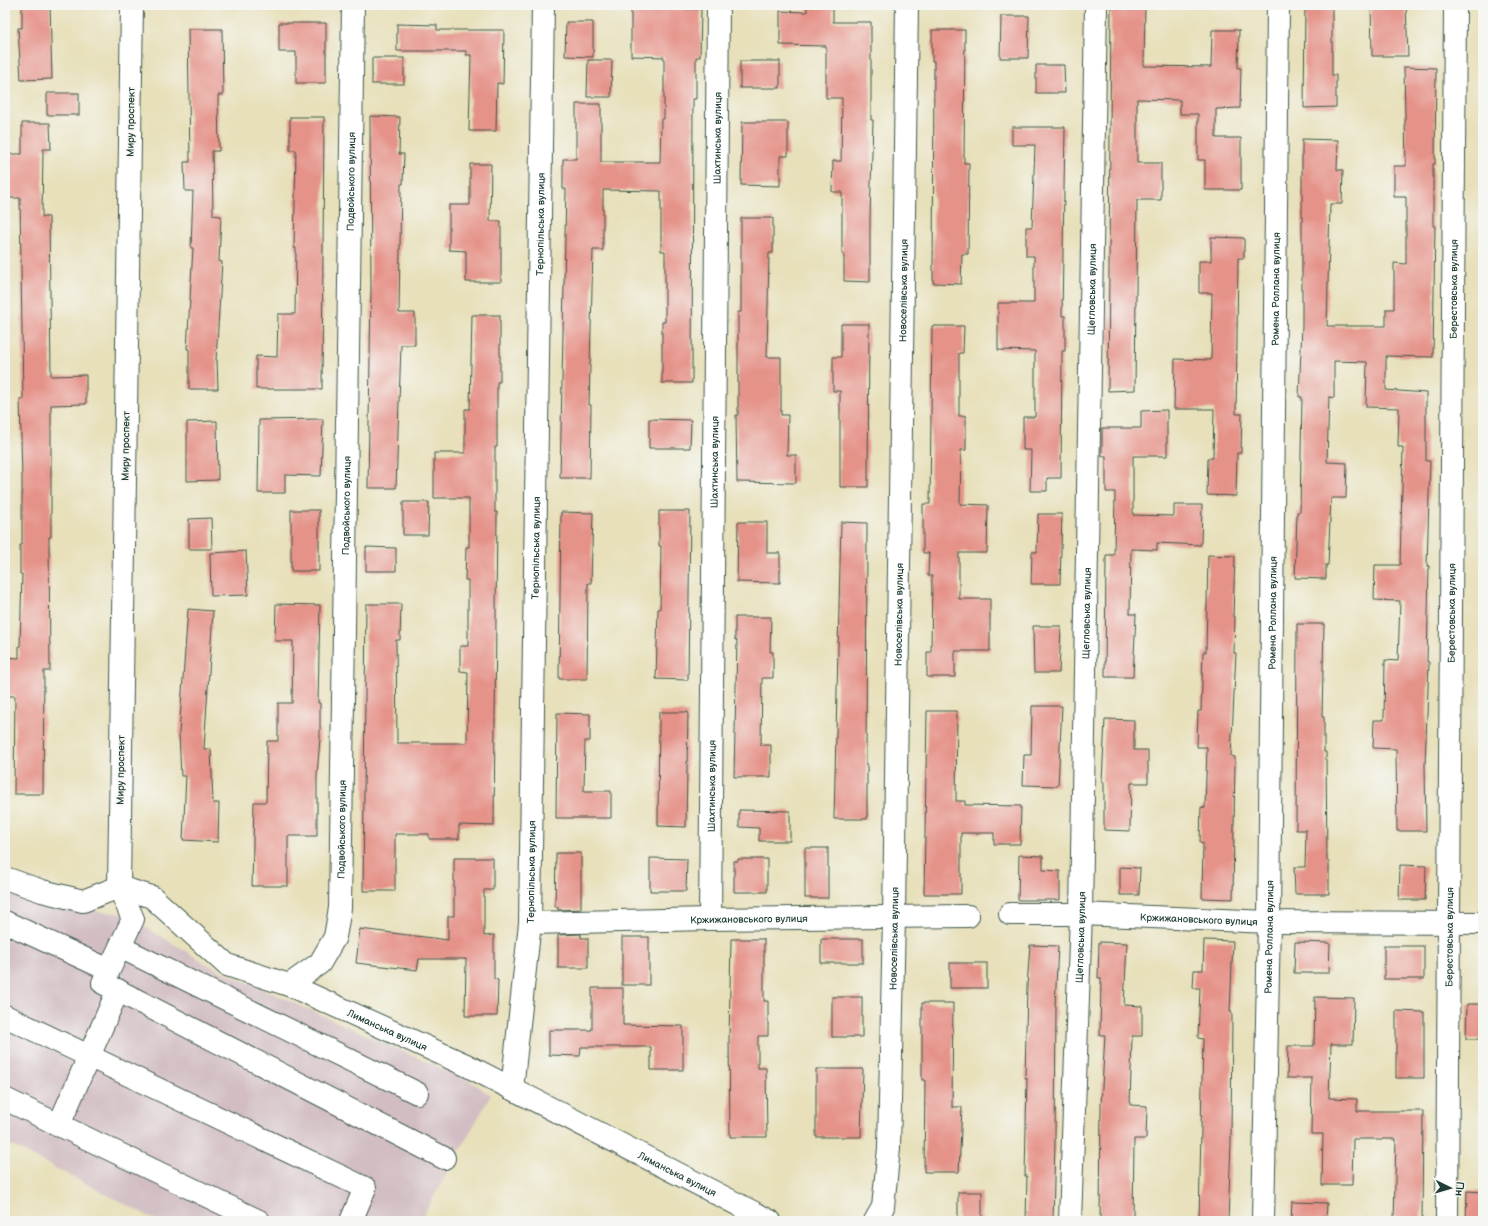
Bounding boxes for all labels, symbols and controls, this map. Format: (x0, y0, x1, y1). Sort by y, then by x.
street label: Миру проспект (124, 87, 138, 157)
street label: Шахтинська вулиця (711, 91, 724, 184)
street label: Подвойського вулиця (345, 131, 358, 231)
street label: Тернопільська вулиця (534, 172, 548, 276)
street label: Ромена Роллана вулиця (1270, 232, 1283, 346)
street label: Новоселівська вулиця (897, 238, 911, 342)
street label: Берестовська вулиця (1448, 239, 1460, 339)
street label: Щегловська вулиця (1086, 243, 1099, 335)
street label: Миру проспект (119, 411, 133, 481)
street label: Шахтинська вулиця (709, 415, 721, 508)
street label: Подвойського вулиця (340, 455, 354, 555)
street label: Тернопільська вулиця (530, 496, 543, 600)
street label: Ромена Роллана вулиця (1266, 556, 1280, 670)
street label: Новоселівська вулиця (893, 562, 906, 666)
street label: Берестовська вулиця (1446, 563, 1458, 663)
street label: Щегловська вулиця (1080, 567, 1094, 659)
street label: Миру проспект (114, 735, 128, 805)
street label: Шахтинська вулиця (706, 739, 719, 832)
street label: Подвойського вулиця (335, 779, 349, 879)
street label: Тернопільська вулиця (525, 820, 538, 924)
street label: Ромена Роллана вулиця (1263, 880, 1276, 994)
street label: Новоселівська вулиця (887, 886, 901, 990)
street label: Берестовська вулиця (1444, 887, 1456, 987)
street label: Щегловська вулиця (1074, 891, 1088, 983)
street label: Кржижановського вулиця (1140, 912, 1258, 929)
street label: Кржижановського вулиця (690, 913, 808, 926)
street label: Лиманська вулиця (344, 1007, 429, 1054)
street label: Лиманська вулиця (635, 1149, 719, 1200)
north arrow (1430, 1168, 1470, 1208)
text: Пн (1452, 1181, 1467, 1197)

